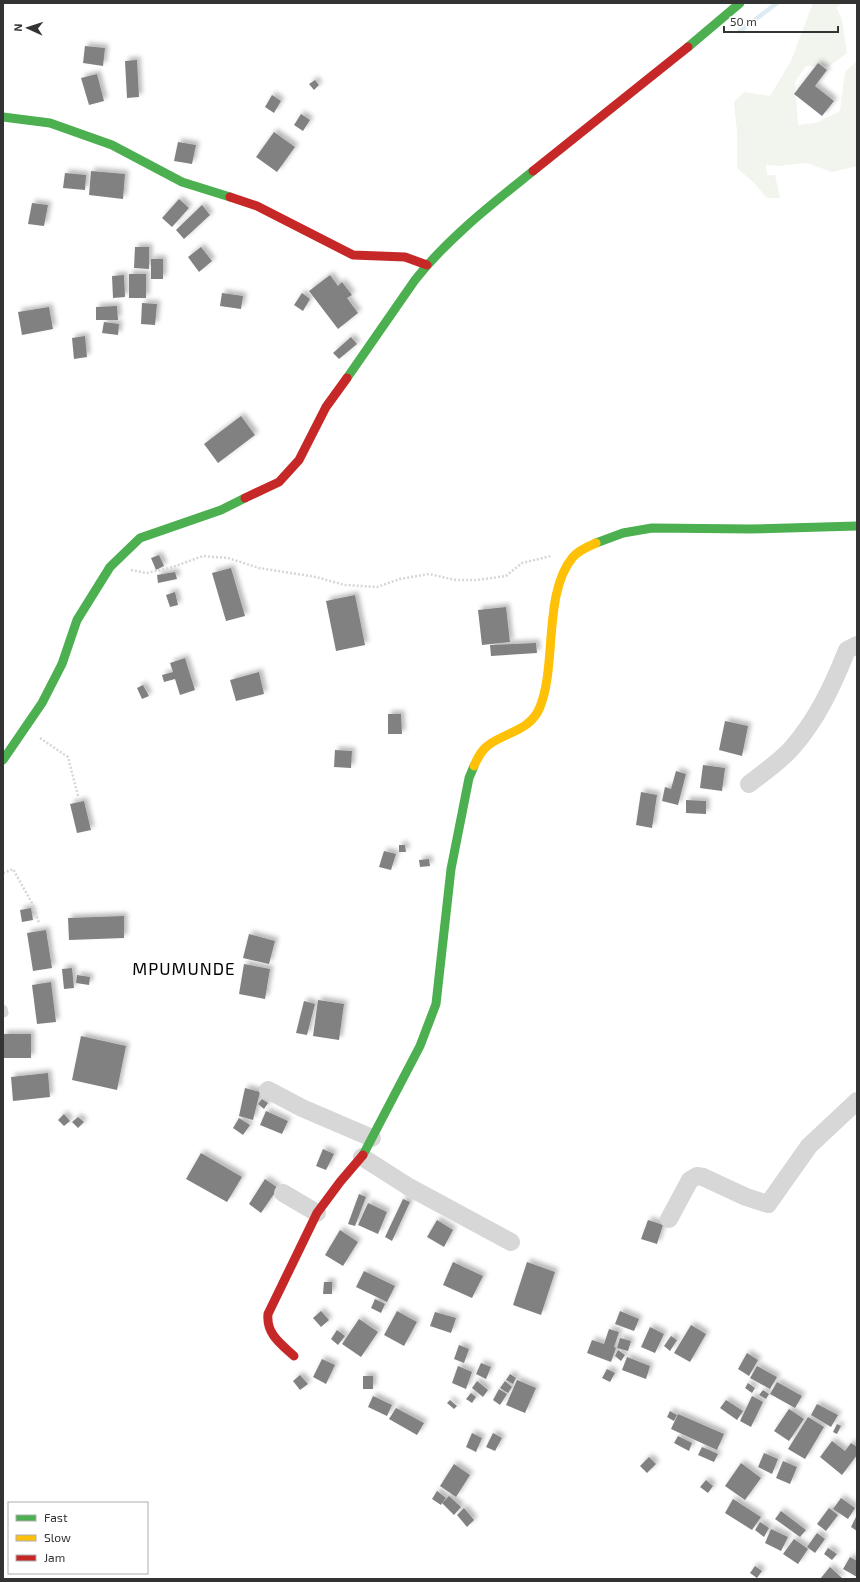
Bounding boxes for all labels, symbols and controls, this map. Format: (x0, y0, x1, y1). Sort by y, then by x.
north arrow (8, 8, 48, 48)
scale bar (724, 8, 838, 34)
text: 50 m (730, 14, 757, 28)
text: N (11, 23, 24, 32)
district label: MPUMUNDE (132, 958, 236, 978)
legend (8, 1502, 148, 1574)
text: Fast (44, 1510, 68, 1524)
text: Slow (44, 1530, 71, 1544)
text: Jam (44, 1550, 65, 1564)

